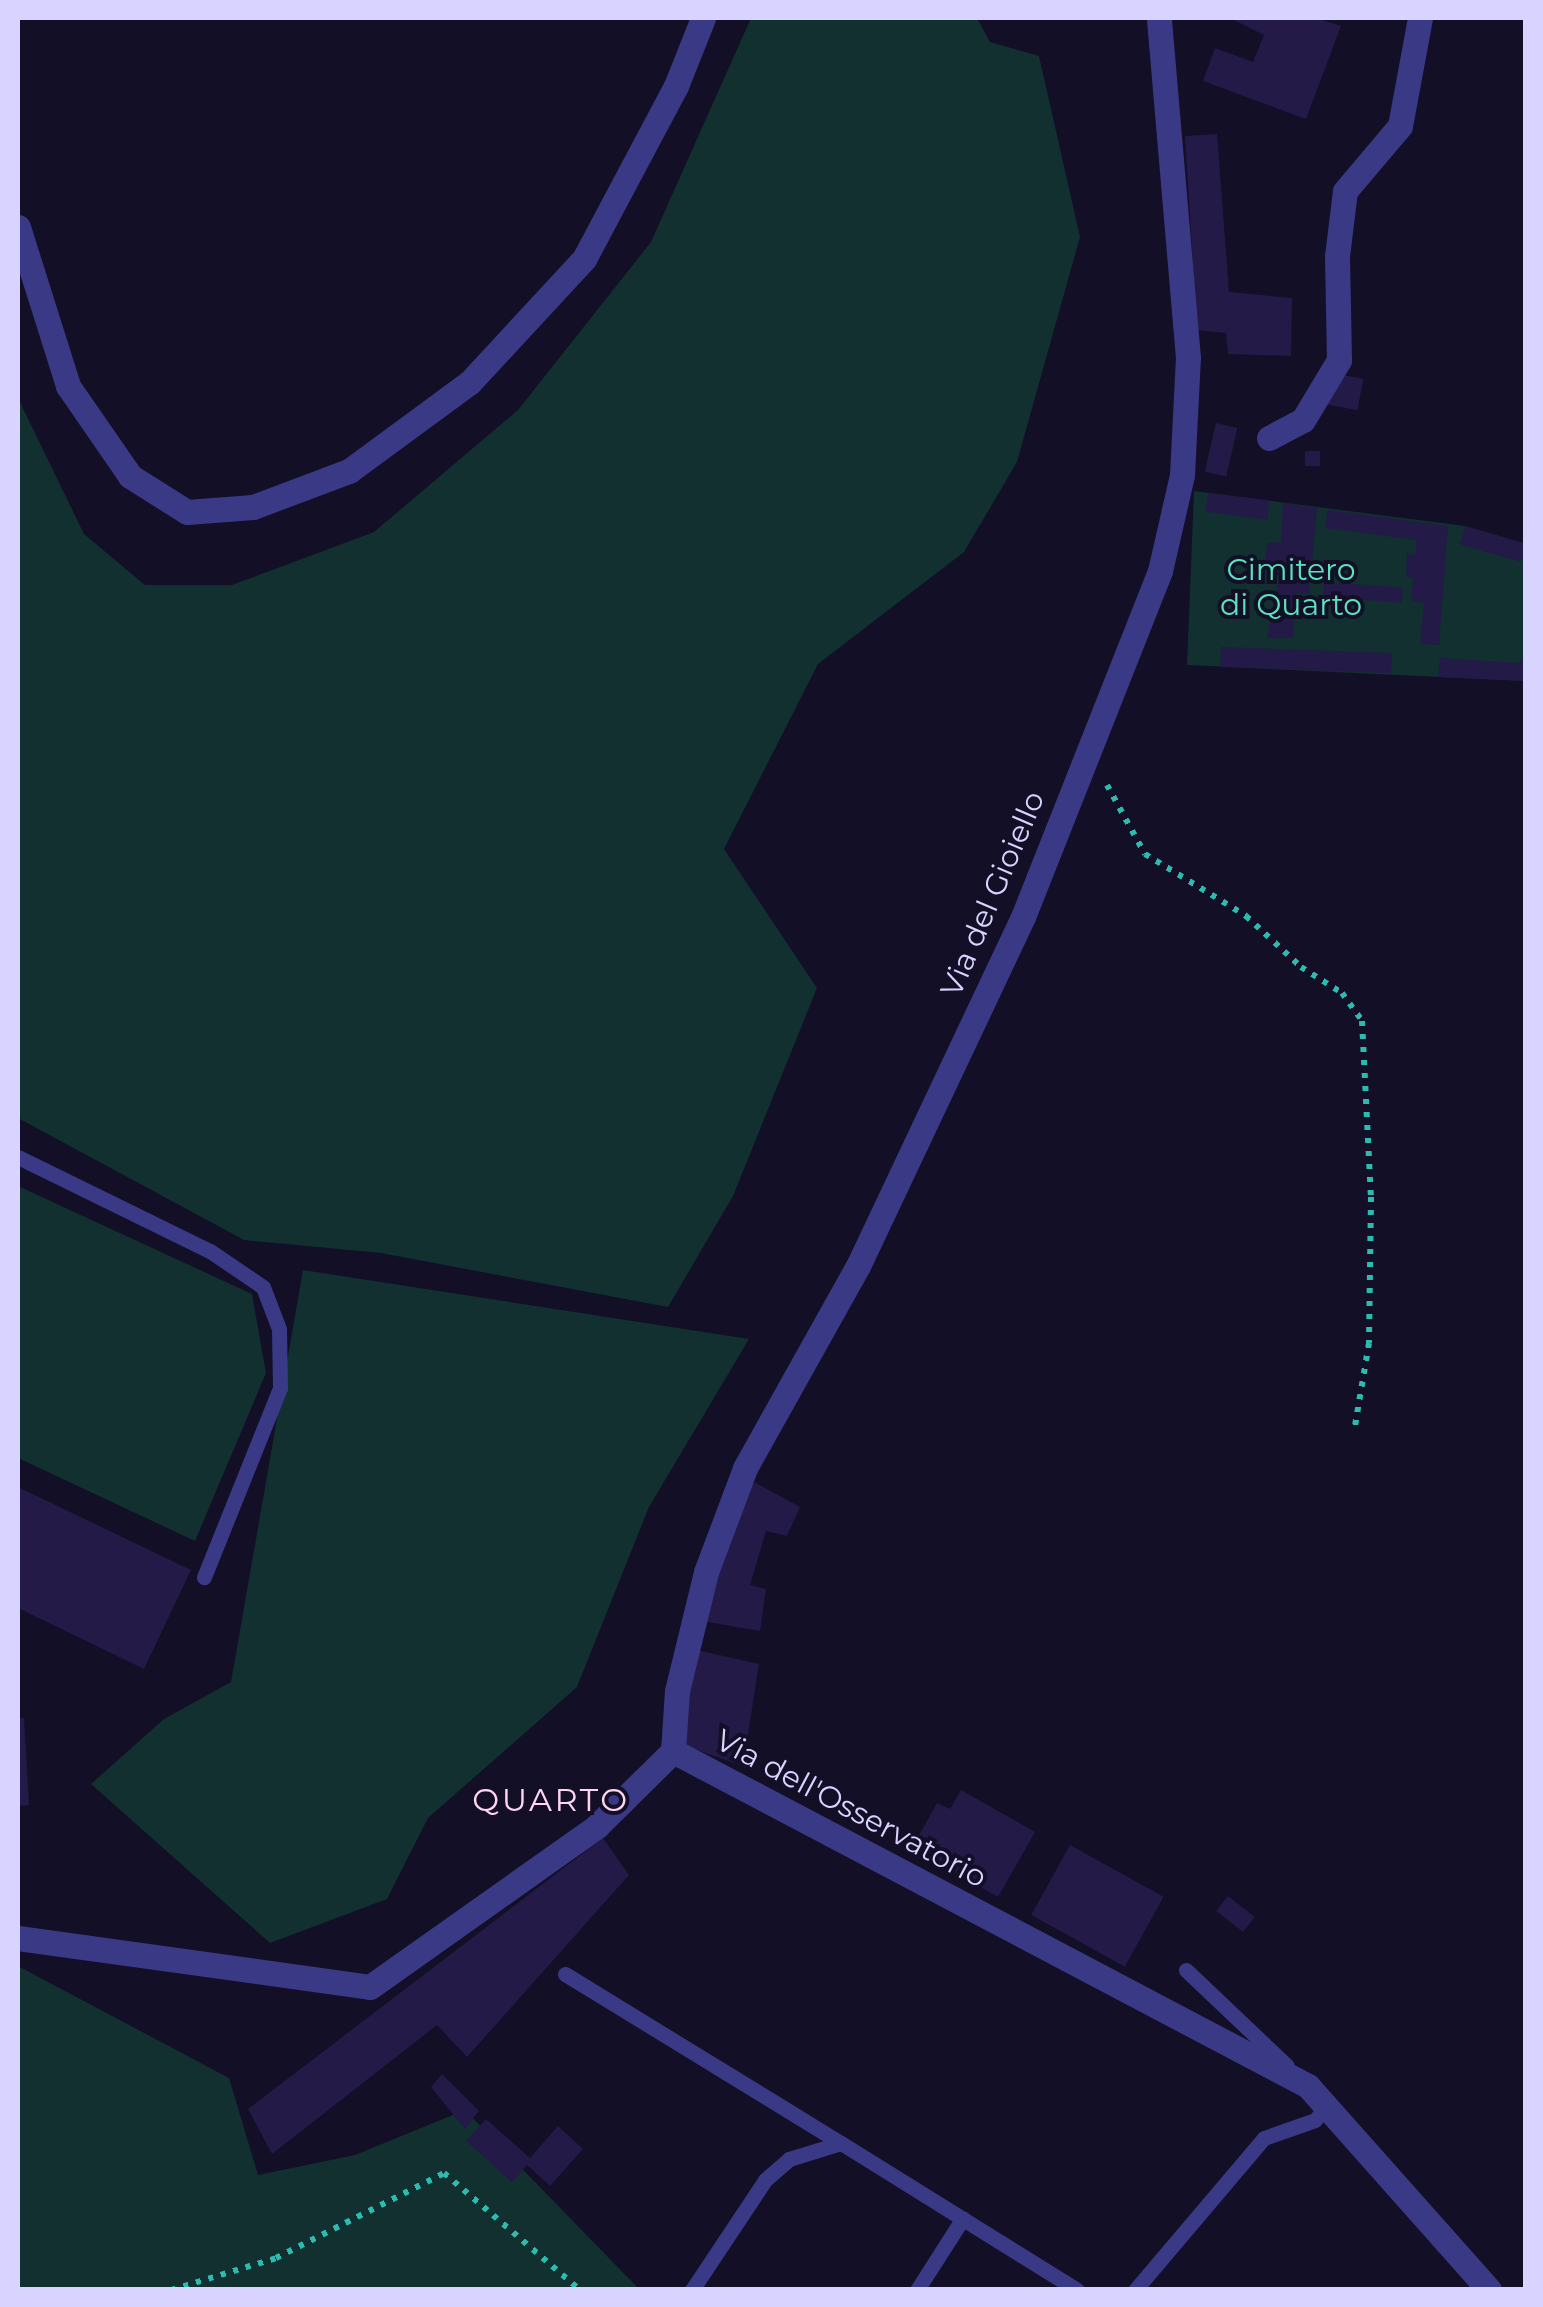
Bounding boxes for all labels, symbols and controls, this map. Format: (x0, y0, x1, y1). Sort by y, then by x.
park label: Cimitero di Quarto (1220, 552, 1362, 622)
street label: Via del Gioiello (934, 786, 1052, 1002)
street label: Via dell'Osservatorio (709, 1722, 993, 1896)
district label: QUARTO (472, 1781, 630, 1819)

